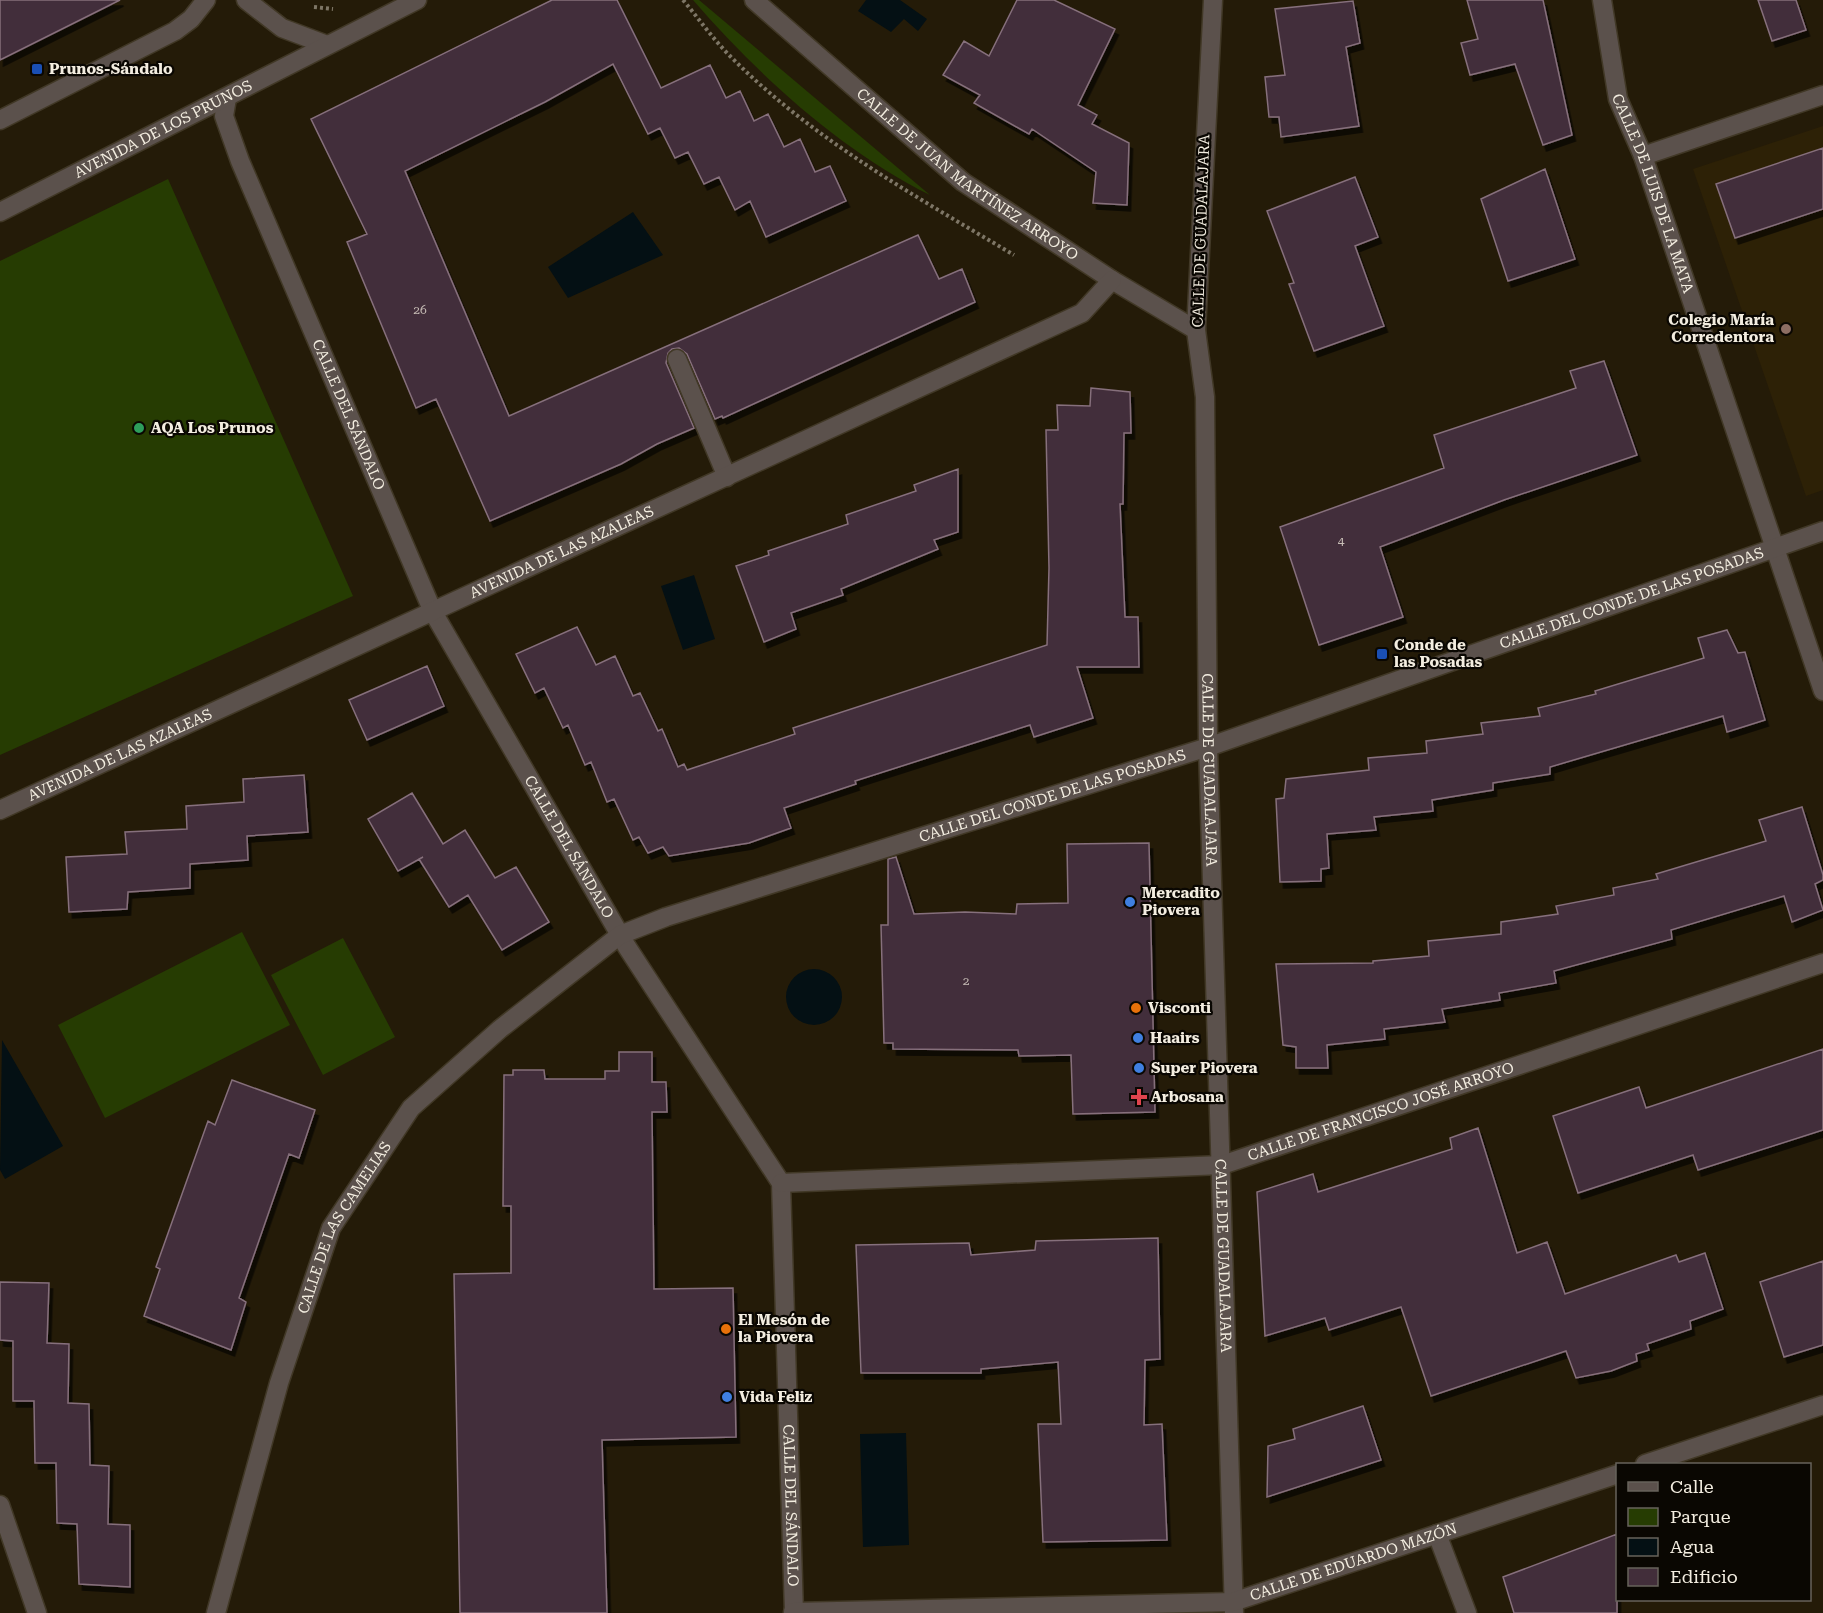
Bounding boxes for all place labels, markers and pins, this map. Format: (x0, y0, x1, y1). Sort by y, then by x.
place label: Prunos-Sándalo (49, 60, 173, 78)
marker: Prunos-Sándalo (30, 62, 44, 76)
place label: Colegio María Corredentora (1668, 311, 1774, 346)
marker: Colegio María Corredentora (1779, 322, 1793, 336)
place label: AQA Los Prunos (151, 419, 274, 437)
marker: AQA Los Prunos (132, 421, 146, 435)
place label: Conde de las Posadas (1394, 636, 1482, 671)
marker: Conde de las Posadas (1375, 647, 1389, 661)
place label: Mercadito Piovera (1142, 884, 1220, 919)
marker: Mercadito Piovera (1123, 895, 1137, 909)
place label: Visconti (1148, 999, 1211, 1017)
marker: Visconti (1129, 1001, 1143, 1015)
place label: Haairs (1150, 1029, 1200, 1047)
marker: Haairs (1131, 1031, 1145, 1045)
place label: Super Piovera (1151, 1059, 1258, 1077)
marker: Super Piovera (1132, 1061, 1146, 1075)
place label: Arbosana (1151, 1088, 1224, 1106)
marker: Arbosana (1132, 1090, 1146, 1104)
place label: El Mesón de la Piovera (738, 1311, 830, 1346)
marker: El Mesón de la Piovera (719, 1322, 733, 1336)
place label: Vida Feliz (739, 1388, 813, 1406)
marker: Vida Feliz (720, 1390, 734, 1404)

